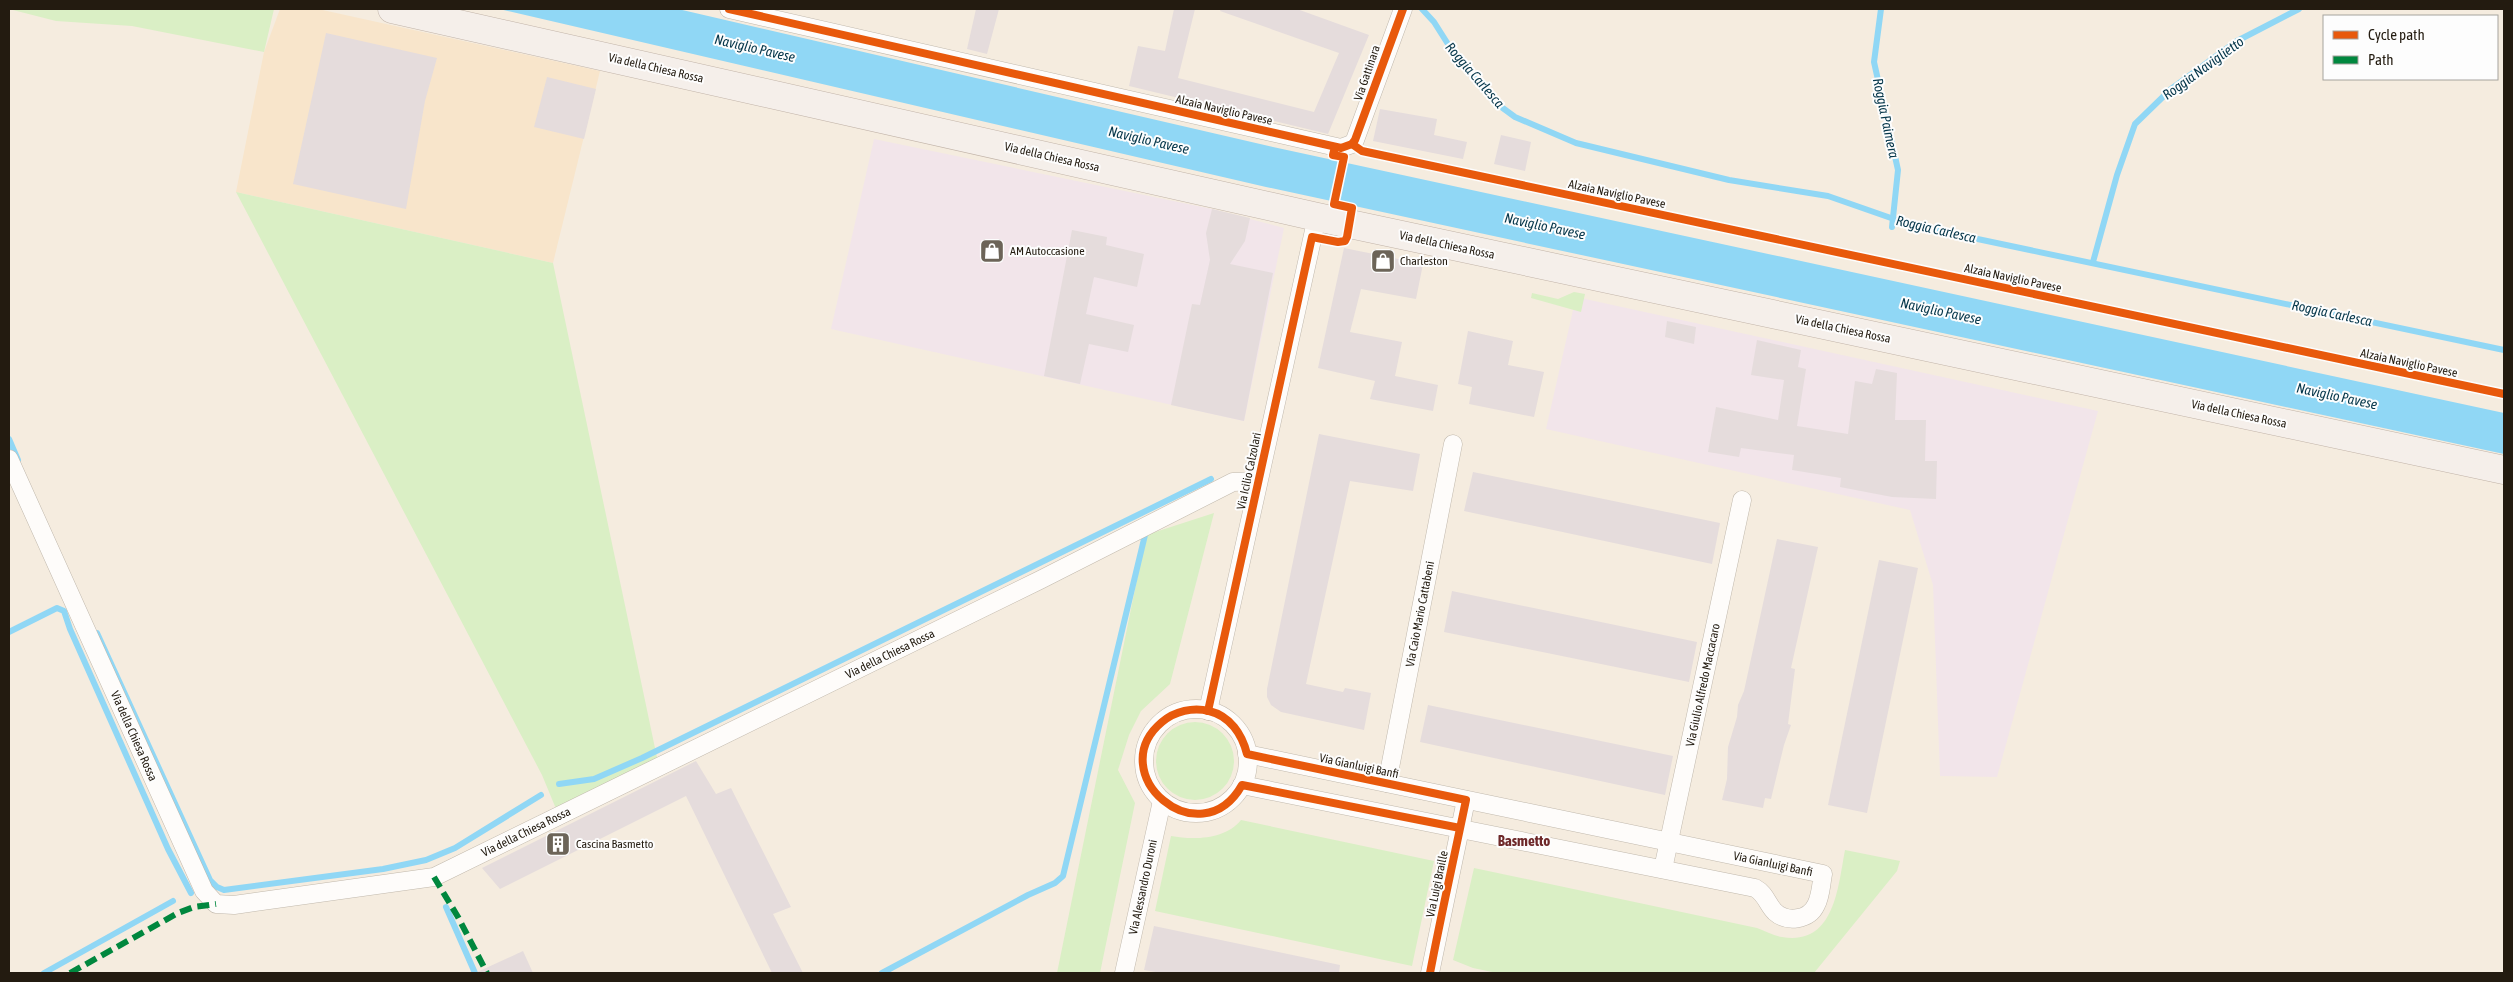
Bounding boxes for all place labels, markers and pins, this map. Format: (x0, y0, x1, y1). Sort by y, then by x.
shop icon: AM Autoccasione (979, 238, 1005, 264)
place label: AM Autoccasione (1010, 244, 1085, 258)
shop icon: Charleston (1370, 248, 1396, 274)
place label: Charleston (1400, 254, 1448, 268)
building icon: Cascina Basmetto (545, 831, 571, 857)
place label: Cascina Basmetto (576, 837, 654, 851)

